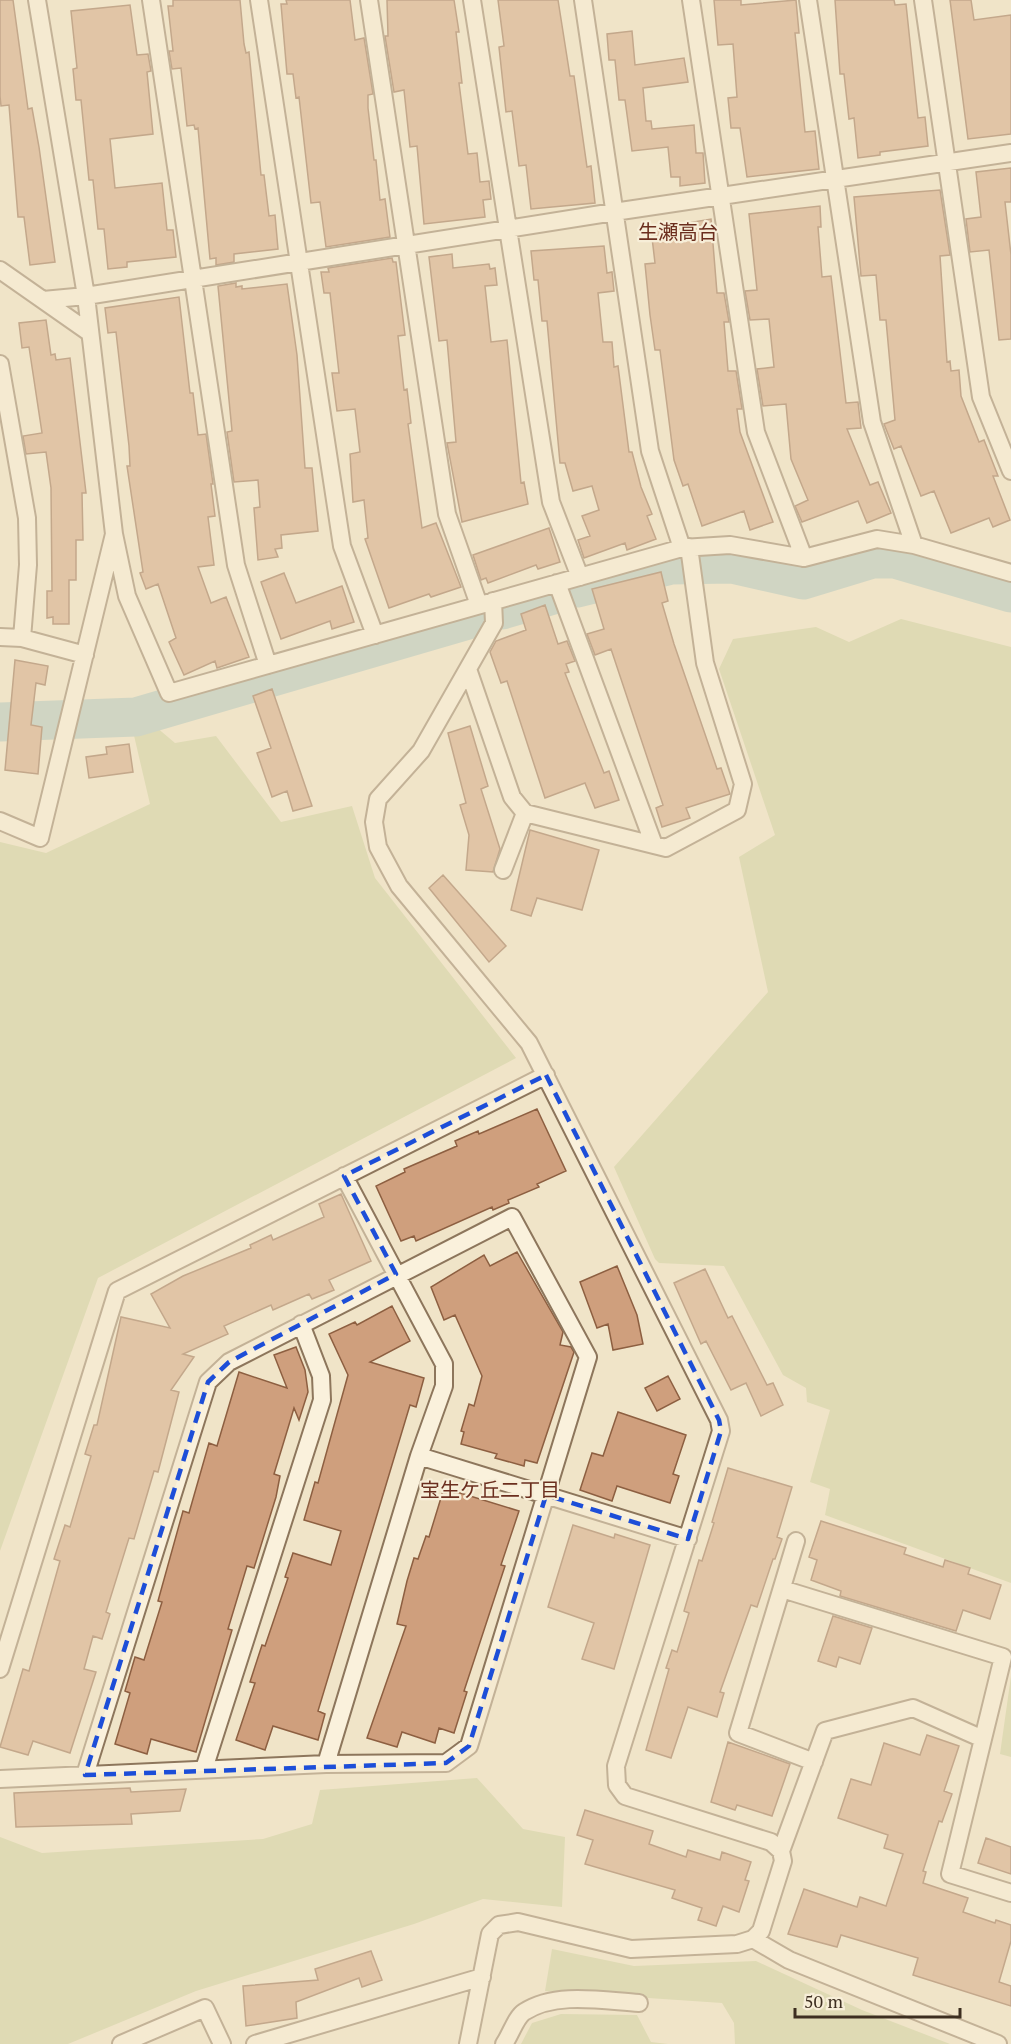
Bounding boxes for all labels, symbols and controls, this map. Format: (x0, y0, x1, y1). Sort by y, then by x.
district label: 生瀬高台 (638, 218, 718, 245)
district label: 宝生ケ丘二丁目 (420, 1476, 560, 1503)
scale bar (795, 1981, 960, 2019)
text: 50 m (804, 1989, 844, 2013)

